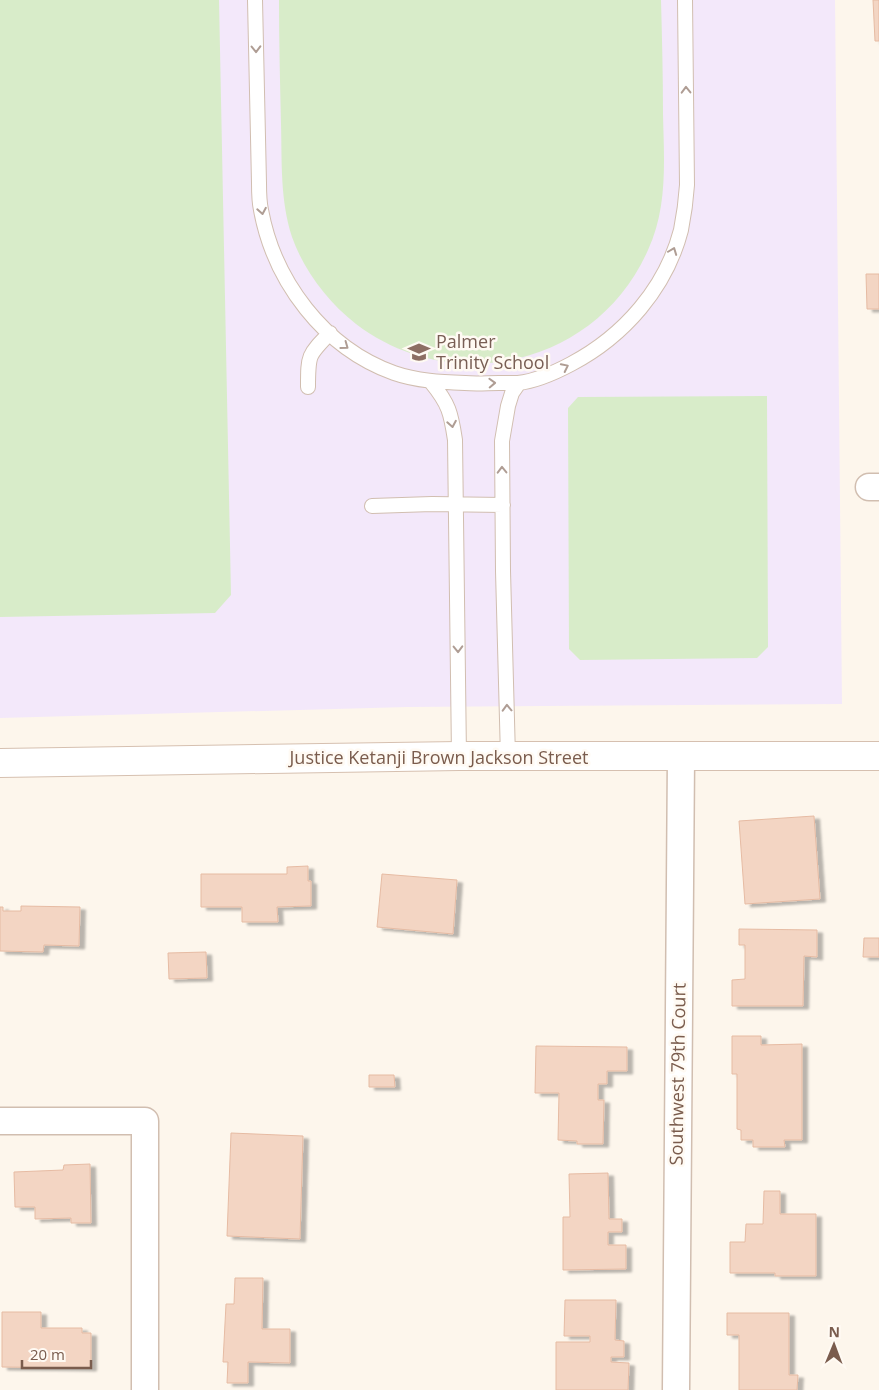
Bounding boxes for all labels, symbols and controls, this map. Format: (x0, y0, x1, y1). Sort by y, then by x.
one-way arrow (251, 45, 261, 53)
one-way arrow (681, 86, 691, 94)
one-way arrow (256, 207, 266, 215)
one-way arrow (667, 247, 677, 256)
place label: Palmer Trinity School (436, 329, 549, 374)
school or university icon: Palmer Trinity School (406, 339, 432, 365)
one-way arrow (339, 340, 348, 348)
one-way arrow (560, 362, 569, 373)
one-way arrow (489, 378, 497, 388)
one-way arrow (446, 420, 456, 429)
one-way arrow (497, 465, 507, 473)
one-way arrow (453, 645, 463, 653)
one-way arrow (502, 704, 512, 712)
street label: Justice Ketanji Brown Jackson Street (288, 745, 588, 769)
street label: Southwest 79th Court (663, 982, 691, 1165)
north arrow (809, 1320, 859, 1370)
text: N (828, 1322, 840, 1341)
scale bar (22, 1338, 91, 1370)
text: 20 m (30, 1344, 65, 1364)

